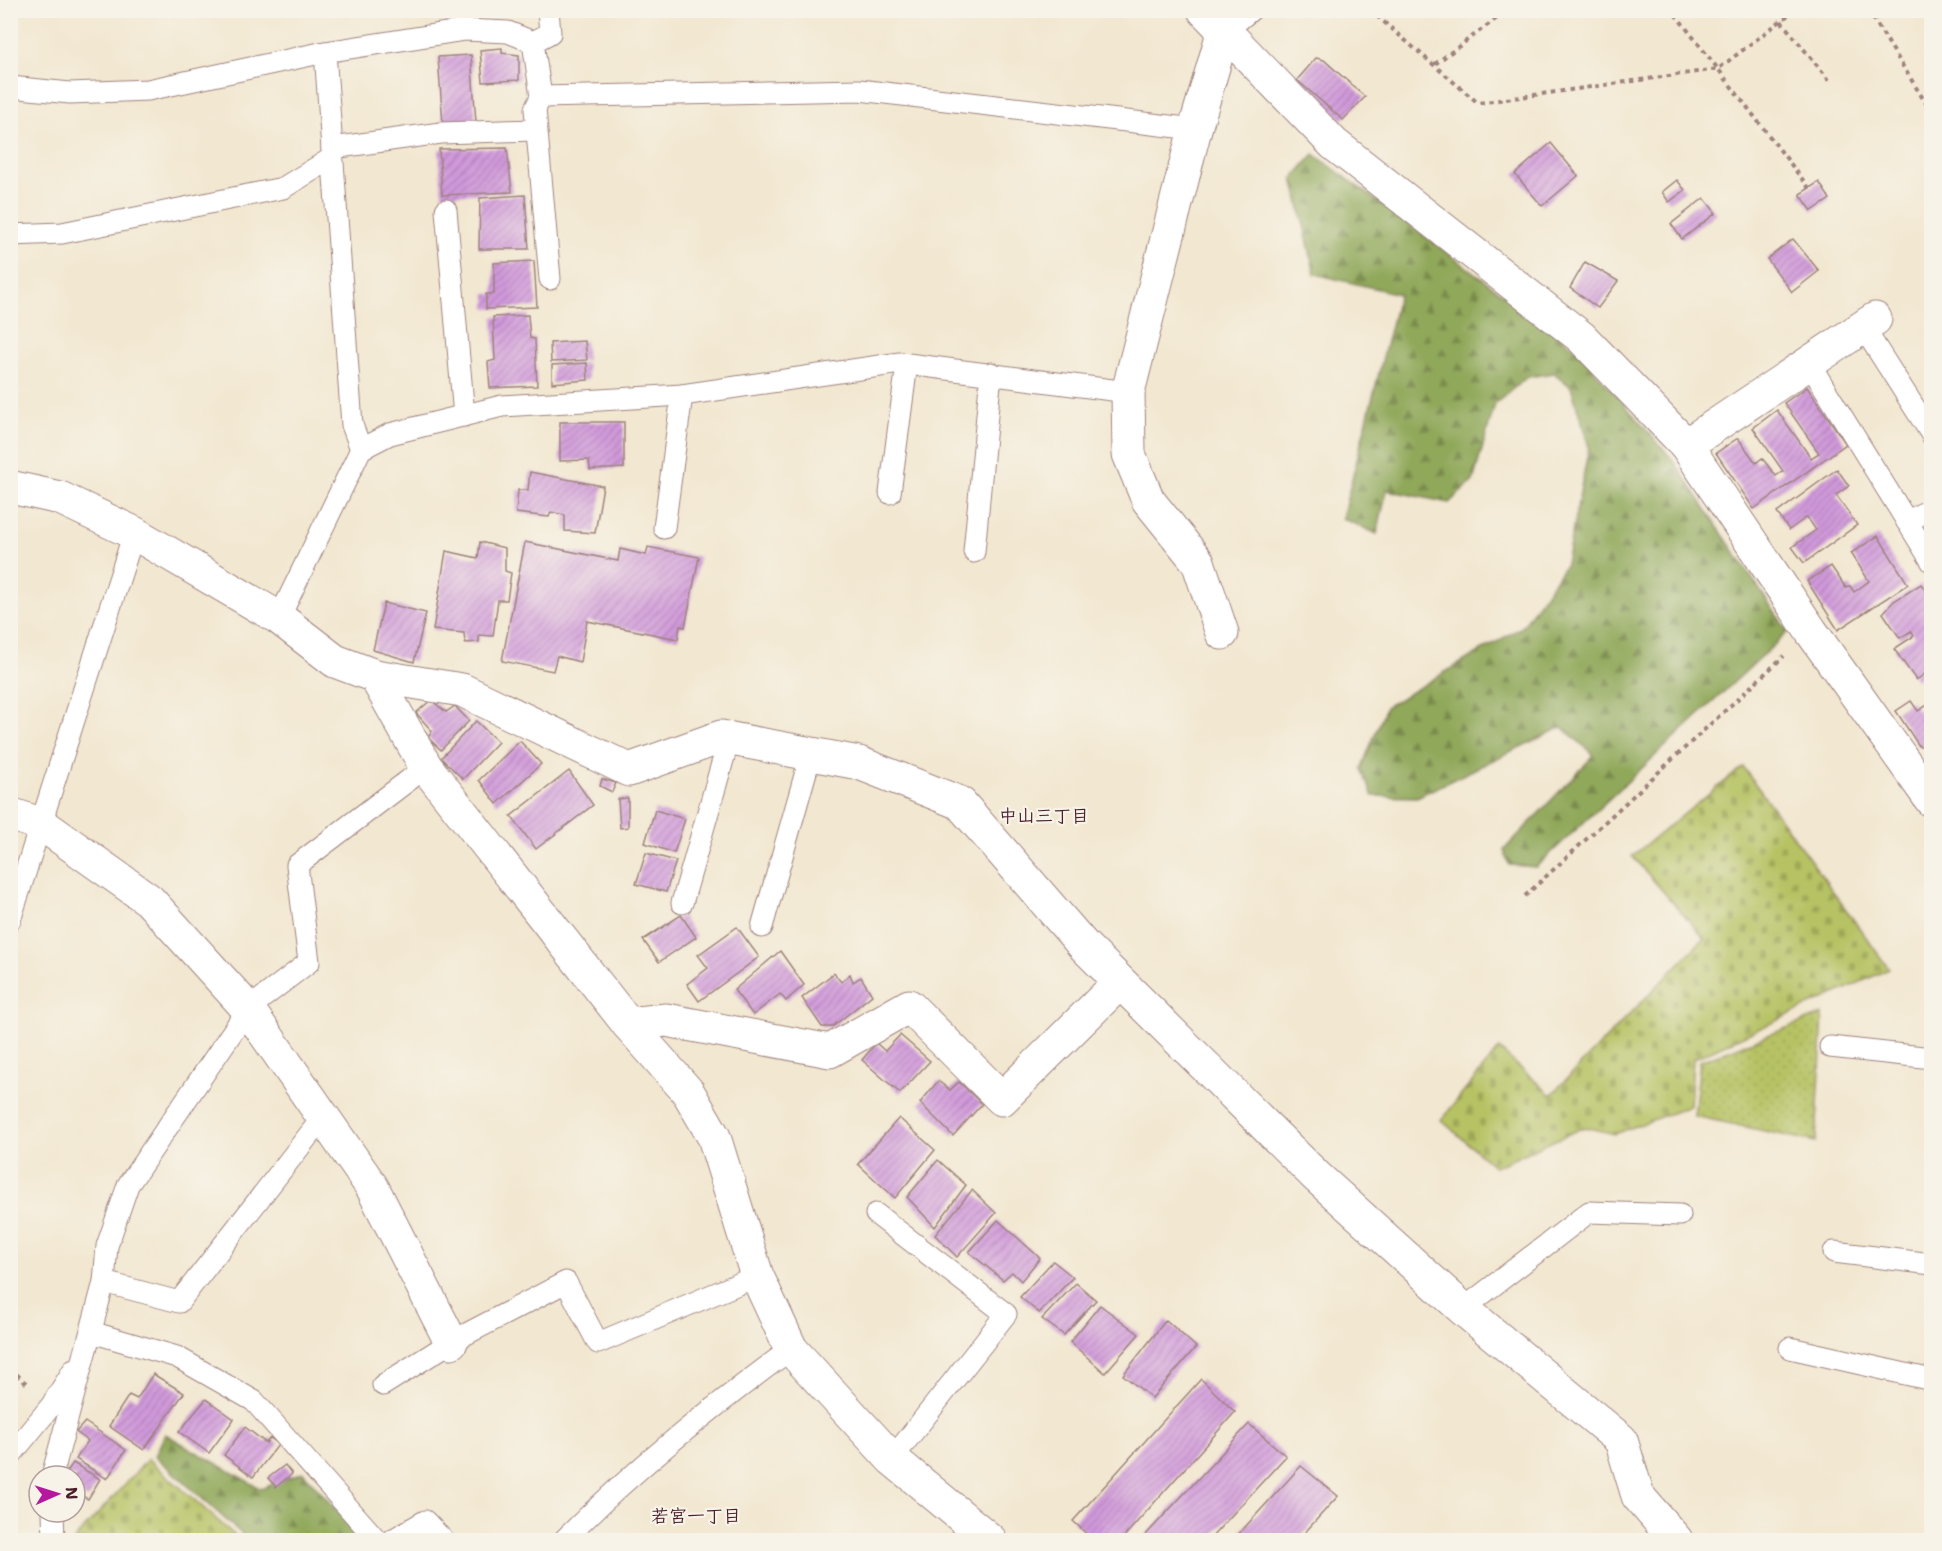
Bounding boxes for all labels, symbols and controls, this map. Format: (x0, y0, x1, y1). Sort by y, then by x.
district label: 中山三丁目 (999, 804, 1089, 828)
north arrow (27, 1464, 87, 1524)
text: N (61, 1486, 82, 1500)
district label: 若宮一丁目 (651, 1504, 741, 1528)

